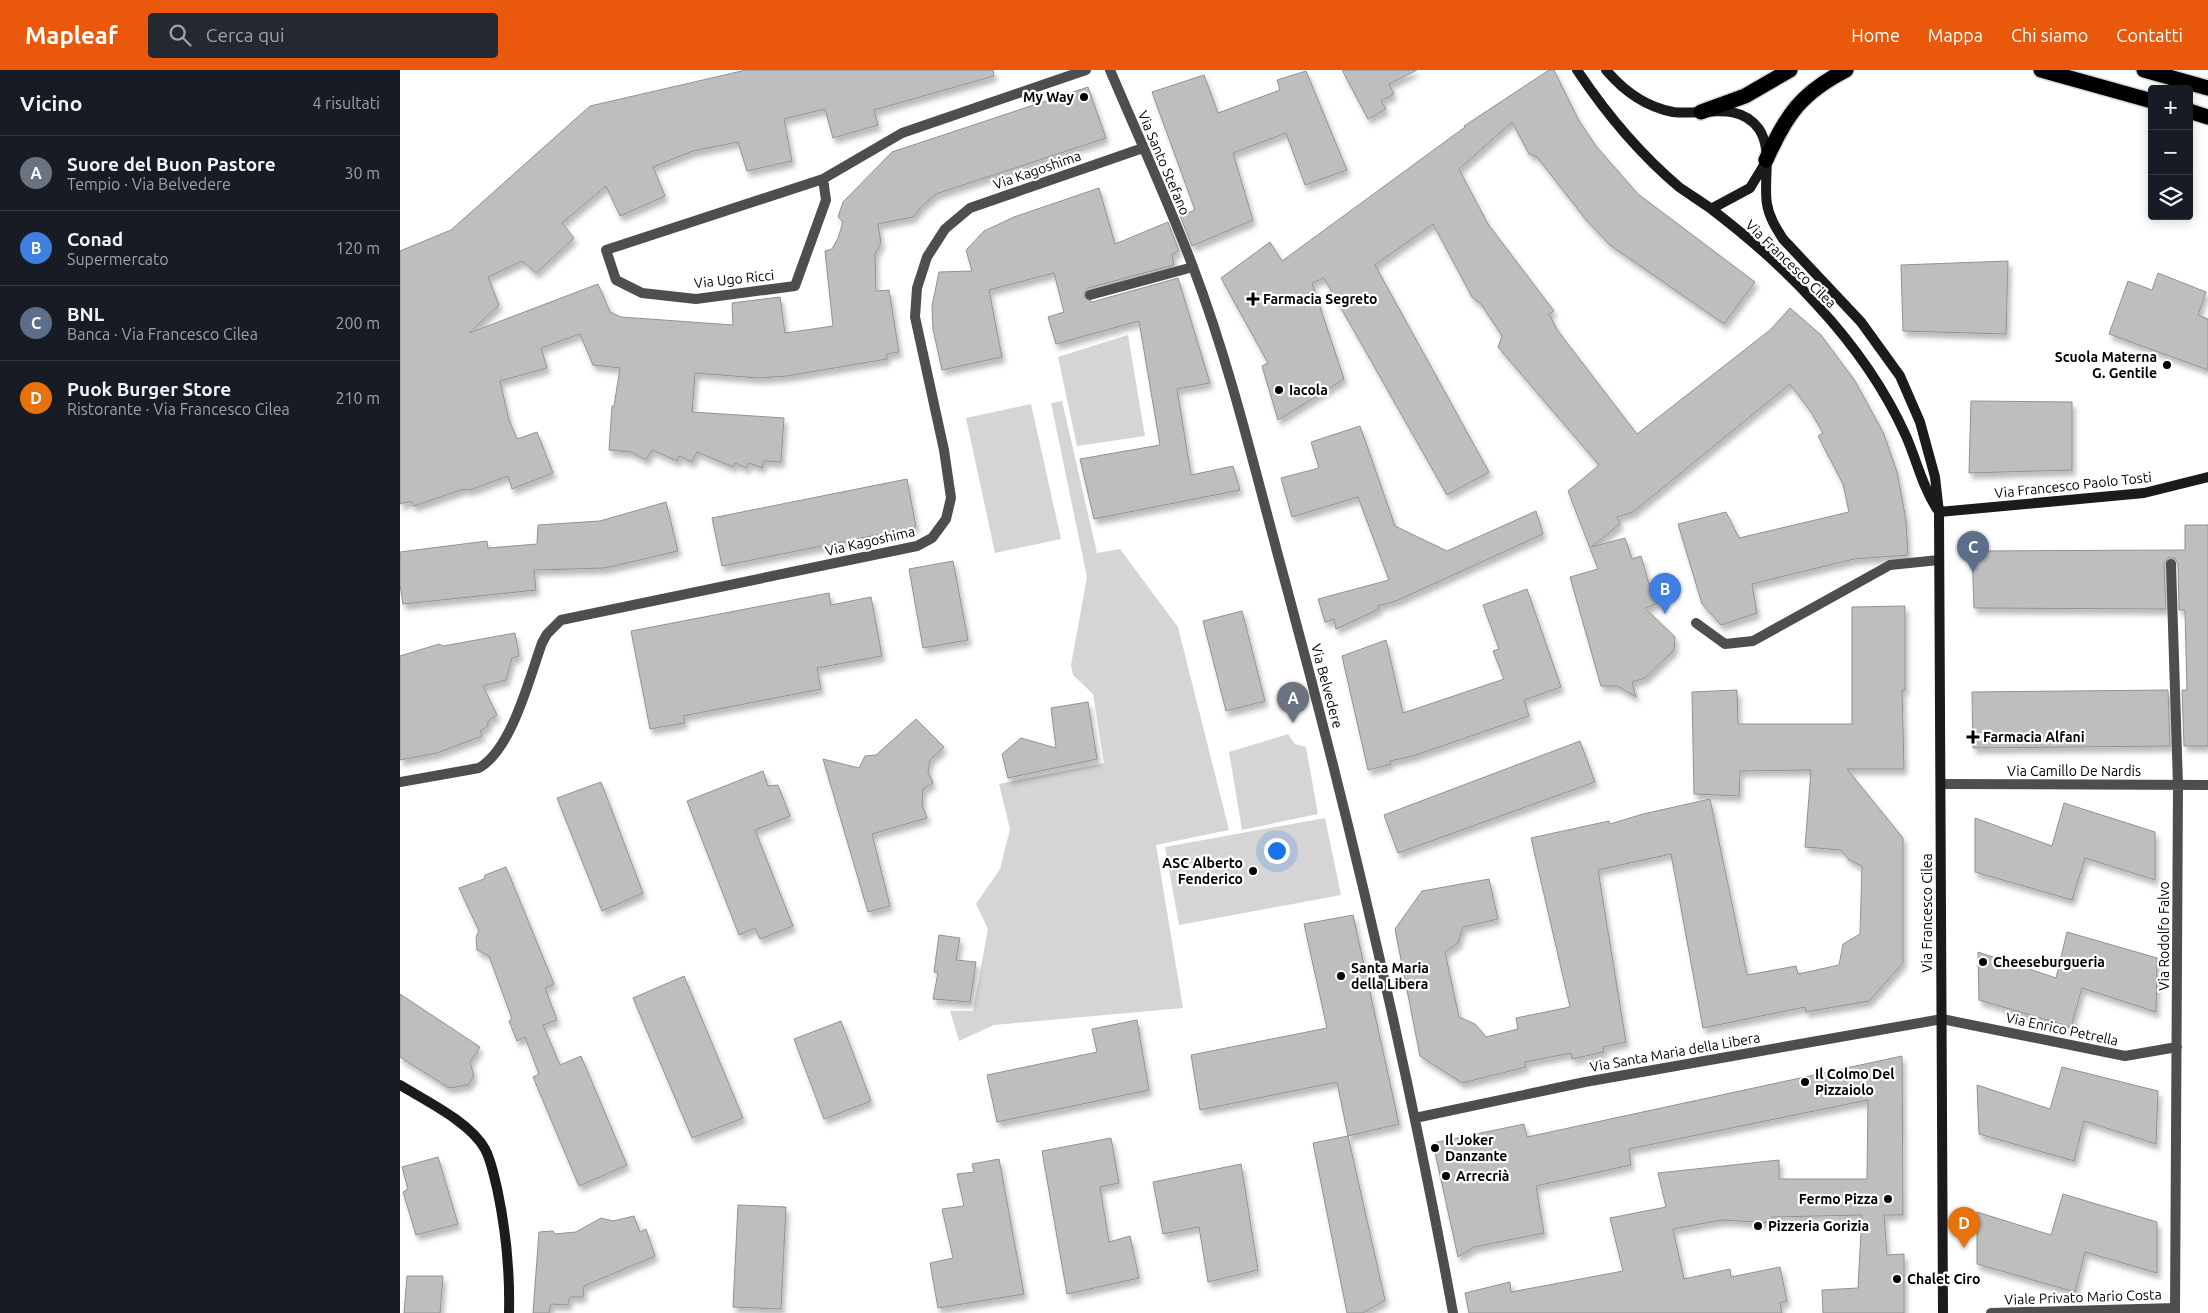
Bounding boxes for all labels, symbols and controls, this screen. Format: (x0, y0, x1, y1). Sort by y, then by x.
search box (148, 13, 498, 58)
icon: search (166, 21, 194, 49)
text: Mapleaf (25, 22, 118, 49)
text: Cerca qui (206, 24, 285, 46)
text: Home (1851, 25, 1900, 45)
text: Mappa (1928, 25, 1983, 45)
text: Chi siamo (2011, 25, 2088, 45)
text: Contatti (2116, 25, 2183, 45)
map controls (2148, 85, 2193, 220)
button: + (2148, 85, 2193, 130)
place label: My Way (1023, 89, 1075, 105)
text: Vicino (20, 91, 82, 115)
marker: My Way (1078, 91, 1090, 103)
text: 4 risultati (312, 94, 380, 112)
street label: Via Santo Stefano (1135, 108, 1193, 218)
button: − (2148, 130, 2193, 175)
street label: Via Kagoshima (991, 147, 1083, 193)
text: Suore del Buon Pastore (67, 153, 276, 175)
text: A (30, 164, 42, 182)
text: 30 m (344, 164, 380, 182)
text: Tempio · Via Belvedere (67, 175, 231, 193)
button: layers (2148, 175, 2193, 220)
street label: Via Francesco Cilea (1742, 217, 1840, 311)
text: Conad (67, 228, 123, 250)
text: B (31, 239, 41, 257)
text: 120 m (335, 239, 380, 257)
text: Supermercato (67, 250, 169, 268)
street label: Via Ugo Ricci (693, 267, 775, 291)
place label: Farmacia Segreto (1263, 291, 1377, 307)
marker: Farmacia Segreto (1247, 293, 1259, 305)
text: BNL (67, 303, 104, 325)
text: C (31, 314, 41, 332)
text: 200 m (335, 314, 380, 332)
text: Banca · Via Francesco Cilea (67, 325, 258, 343)
place label: Scuola Materna G. Gentile (2055, 349, 2157, 381)
marker: Scuola Materna G. Gentile (2161, 359, 2173, 371)
text: Puok Burger Store (67, 378, 231, 400)
place label: Iacola (1289, 382, 1328, 398)
marker: Iacola (1273, 384, 1285, 396)
text: D (30, 389, 42, 407)
text: 210 m (335, 389, 380, 407)
text: Ristorante · Via Francesco Cilea (67, 400, 290, 418)
street label: Via Francesco Paolo Tosti (1994, 469, 2152, 501)
street label: Via Kagoshima (823, 523, 917, 559)
pin: C (1957, 531, 1989, 572)
pin: B (1649, 573, 1681, 614)
street label: Via Belvedere (1308, 642, 1346, 730)
pin: A (1277, 682, 1309, 723)
place label: Farmacia Alfani (1983, 729, 2085, 745)
marker: Farmacia Alfani (1967, 731, 1979, 743)
street label: Via Camillo De Nardis (2007, 763, 2141, 779)
your location (1264, 838, 1290, 864)
street label: Via Francesco Cilea (1919, 853, 1935, 973)
place label: ASC Alberto Fenderico (1162, 855, 1243, 887)
marker: ASC Alberto Fenderico (1247, 865, 1259, 877)
street label: Via Rodolfo Falvo (2156, 881, 2172, 991)
place label: Cheeseburgueria (1993, 954, 2105, 970)
marker: Cheeseburgueria (1977, 956, 1989, 968)
place label: Santa Maria della Libera (1351, 960, 1429, 992)
marker: Santa Maria della Libera (1335, 970, 1347, 982)
street label: Via Enrico Petrella (2004, 1009, 2120, 1049)
street label: Via Santa Maria della Libera (1589, 1029, 1761, 1075)
place label: Il Colmo Del Pizzaiolo (1815, 1066, 1895, 1098)
marker: Il Colmo Del Pizzaiolo (1799, 1076, 1811, 1088)
place label: Il Joker Danzante (1445, 1132, 1507, 1164)
marker: Il Joker Danzante (1429, 1142, 1441, 1154)
place label: Arrecrià (1456, 1168, 1509, 1184)
marker: Arrecrià (1440, 1170, 1452, 1182)
place label: Fermo Pizza (1799, 1191, 1878, 1207)
marker: Fermo Pizza (1882, 1193, 1894, 1205)
pin: D (1948, 1207, 1980, 1248)
place label: Pizzeria Gorizia (1768, 1218, 1869, 1234)
marker: Pizzeria Gorizia (1752, 1220, 1764, 1232)
place label: Chalet Ciro (1907, 1271, 1980, 1287)
marker: Chalet Ciro (1891, 1273, 1903, 1285)
street label: Viale Privato Mario Costa (2004, 1286, 2162, 1308)

